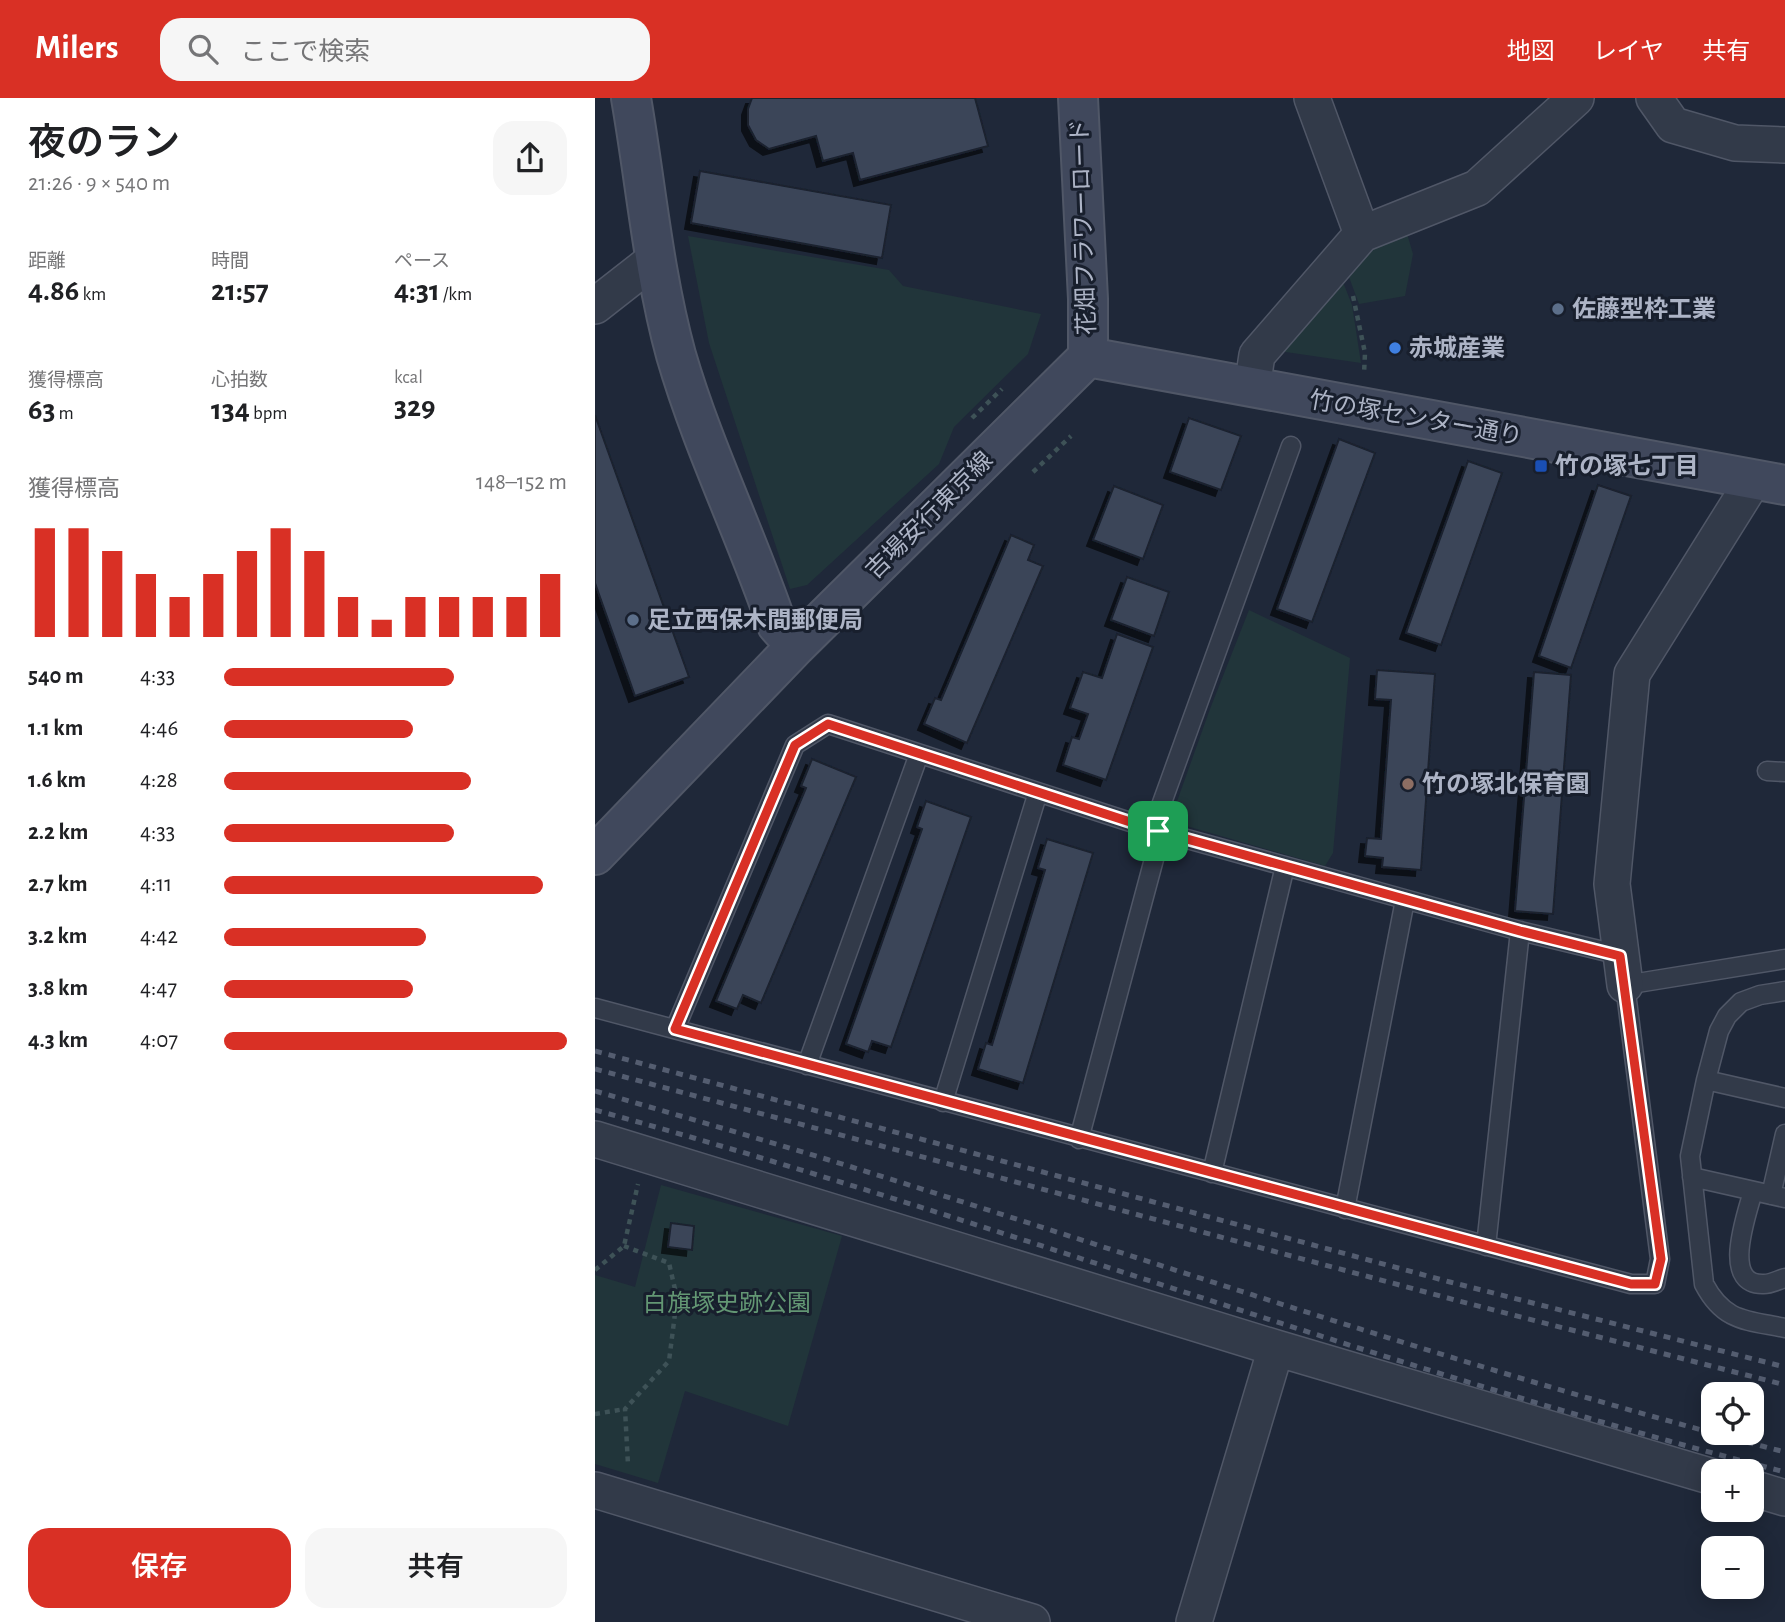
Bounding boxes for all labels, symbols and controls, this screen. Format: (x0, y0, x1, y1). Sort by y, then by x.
search box (160, 18, 650, 81)
icon: search (184, 30, 222, 68)
text: Milers (35, 32, 118, 65)
text: ここで検索 (240, 39, 370, 65)
text: 地図 (1507, 40, 1555, 64)
text: レイヤ (1593, 40, 1664, 64)
text: 共有 (1702, 40, 1750, 64)
street label: 花畑フラワーロード (1066, 119, 1100, 335)
button: share (493, 121, 567, 195)
text: 夜のラン (28, 125, 180, 163)
text: 21:26 · 9 × 540 m (28, 172, 170, 195)
text: 距離 (28, 252, 66, 271)
text: 時間 (211, 252, 249, 271)
text: ペース (394, 252, 450, 271)
text: 4.86 (28, 276, 79, 306)
text: 21:57 (211, 276, 269, 306)
text: 4:31 (394, 276, 440, 306)
text: km (79, 285, 106, 304)
text: /km (440, 285, 472, 304)
place label: 佐藤型枠工業 (1572, 296, 1716, 322)
marker: 佐藤型枠工業 (1550, 301, 1566, 317)
place label: 赤城産業 (1409, 335, 1505, 361)
marker: 赤城産業 (1387, 340, 1403, 356)
text: kcal (394, 368, 423, 387)
text: 獲得標高 (28, 371, 104, 390)
text: 心拍数 (211, 371, 268, 390)
street label: 竹の塚センター通り (1307, 386, 1525, 450)
text: 329 (394, 392, 436, 422)
text: 63 (28, 395, 55, 425)
text: 134 (211, 395, 250, 425)
text: m (55, 404, 74, 423)
text: bpm (250, 404, 287, 423)
street label: 吉場安行東京線 (860, 446, 998, 584)
place label: 竹の塚七丁目 (1555, 453, 1699, 479)
marker: 竹の塚七丁目 (1533, 458, 1549, 474)
text: 148–152 m (476, 471, 567, 494)
text: 獲得標高 (28, 478, 120, 501)
place label: 足立西保木間郵便局 (647, 607, 863, 633)
marker: 足立西保木間郵便局 (625, 612, 641, 628)
text: 540 m (28, 665, 84, 688)
text: 4:33 (140, 665, 175, 688)
text: 1.1 km (28, 717, 83, 740)
text: 4:46 (140, 717, 178, 740)
text: 1.6 km (28, 769, 86, 792)
text: 4:28 (140, 769, 178, 792)
place label: 竹の塚北保育園 (1422, 771, 1590, 797)
marker: 竹の塚北保育園 (1400, 776, 1416, 792)
pin (1128, 801, 1188, 861)
icon: arrive (1139, 812, 1177, 850)
text: 2.2 km (28, 821, 88, 844)
text: 4:33 (140, 821, 175, 844)
text: 2.7 km (28, 873, 87, 896)
text: 4:11 (140, 873, 172, 896)
text: 3.2 km (28, 925, 87, 948)
text: 4:42 (140, 925, 178, 948)
text: 3.8 km (28, 977, 88, 1000)
text: 4:47 (140, 977, 177, 1000)
text: 4.3 km (28, 1029, 88, 1052)
text: 4:07 (140, 1029, 178, 1052)
park label: 白旗塚史跡公園 (643, 1290, 811, 1316)
map controls (1701, 1382, 1764, 1599)
button: locate (1701, 1382, 1764, 1445)
button: + (1701, 1459, 1764, 1522)
button: 保存 (28, 1528, 291, 1608)
button: 共有 (305, 1528, 567, 1608)
button: − (1701, 1536, 1764, 1599)

